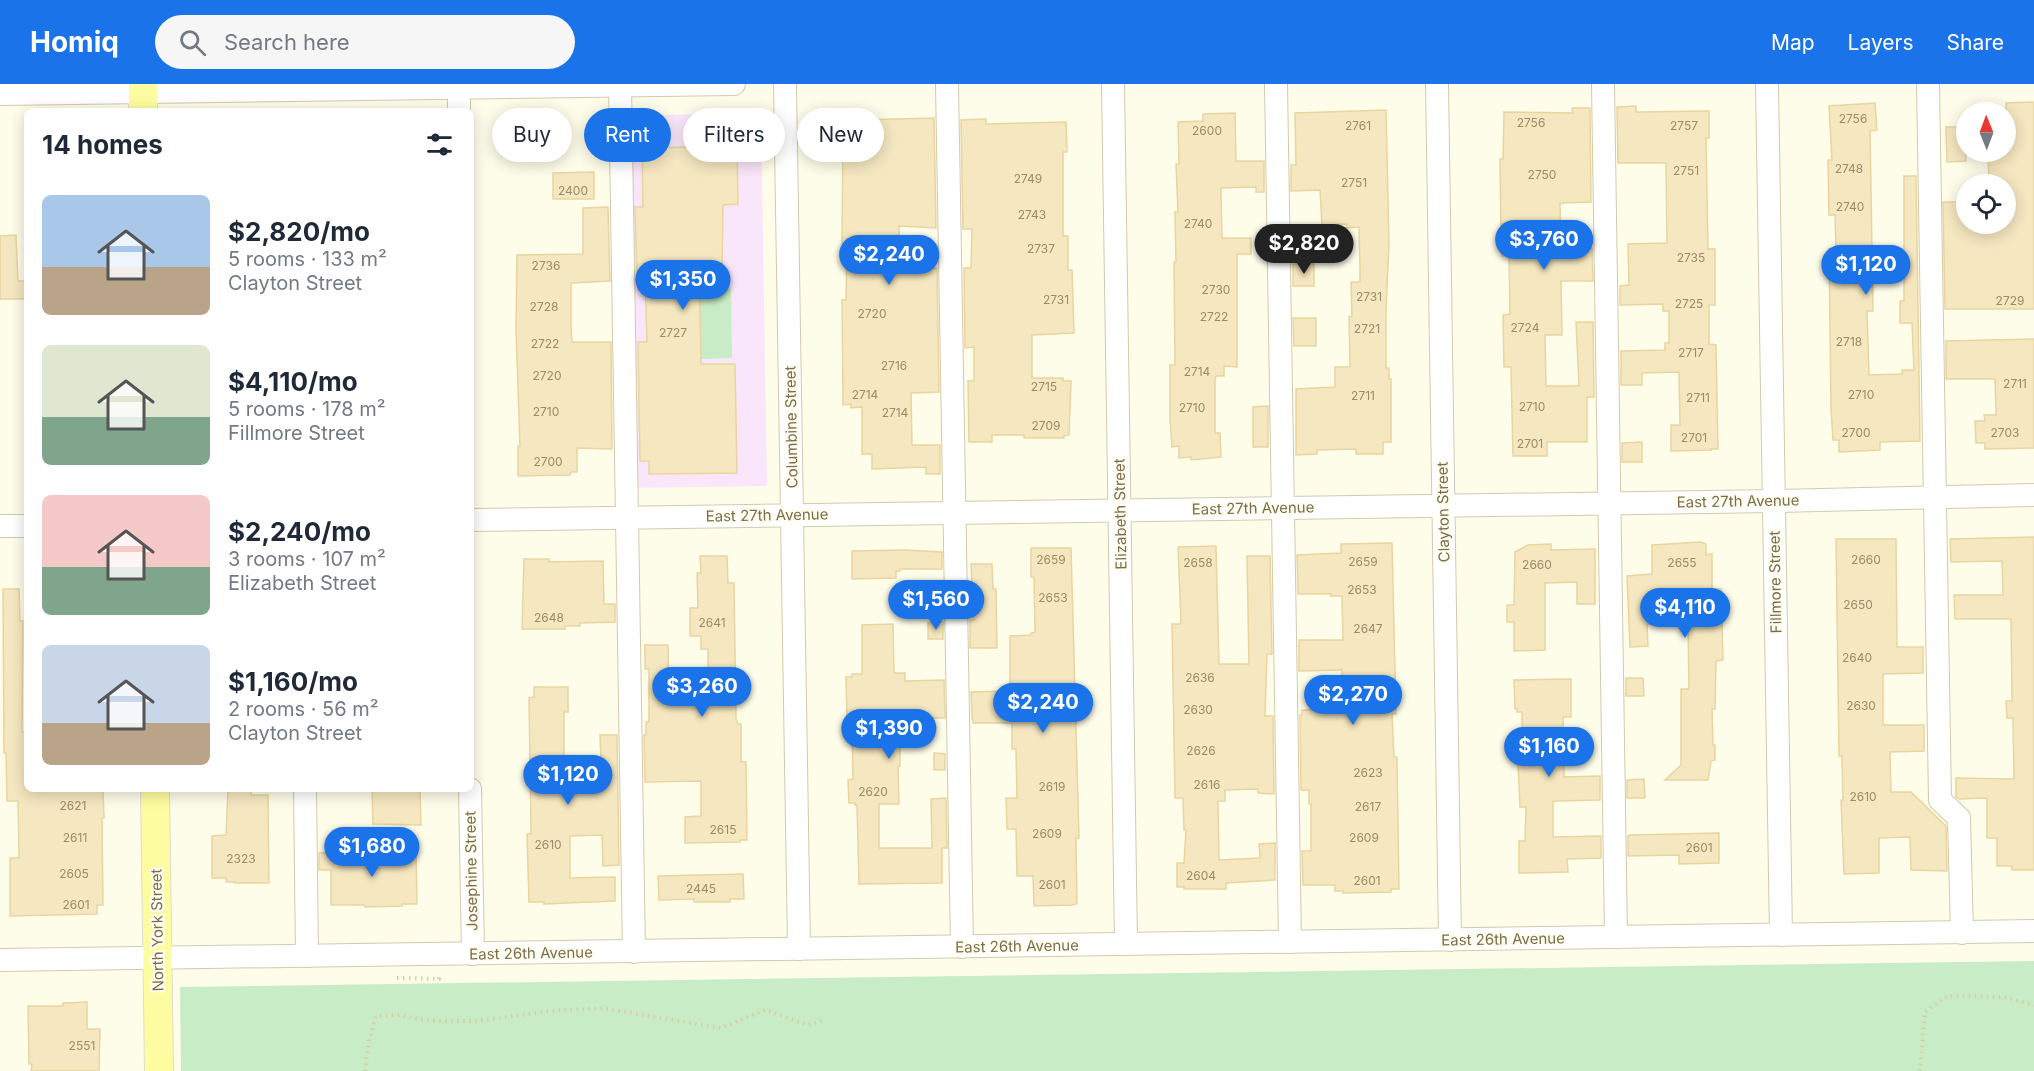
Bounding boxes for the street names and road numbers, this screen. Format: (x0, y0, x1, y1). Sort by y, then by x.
street label: Columbine Street (780, 365, 802, 488)
street label: Elizabeth Street (1110, 458, 1130, 570)
street label: Clayton Street (1433, 461, 1453, 562)
street label: East 27th Avenue (1676, 490, 1800, 512)
street label: East 27th Avenue (1191, 497, 1315, 519)
street label: East 27th Avenue (705, 504, 829, 526)
street label: Fillmore Street (1765, 530, 1785, 633)
street label: Josephine Street (460, 811, 482, 931)
street label: North York Street (146, 868, 168, 992)
street label: East 26th Avenue (1441, 928, 1565, 950)
street label: East 26th Avenue (955, 935, 1079, 957)
street label: East 26th Avenue (469, 942, 593, 964)

